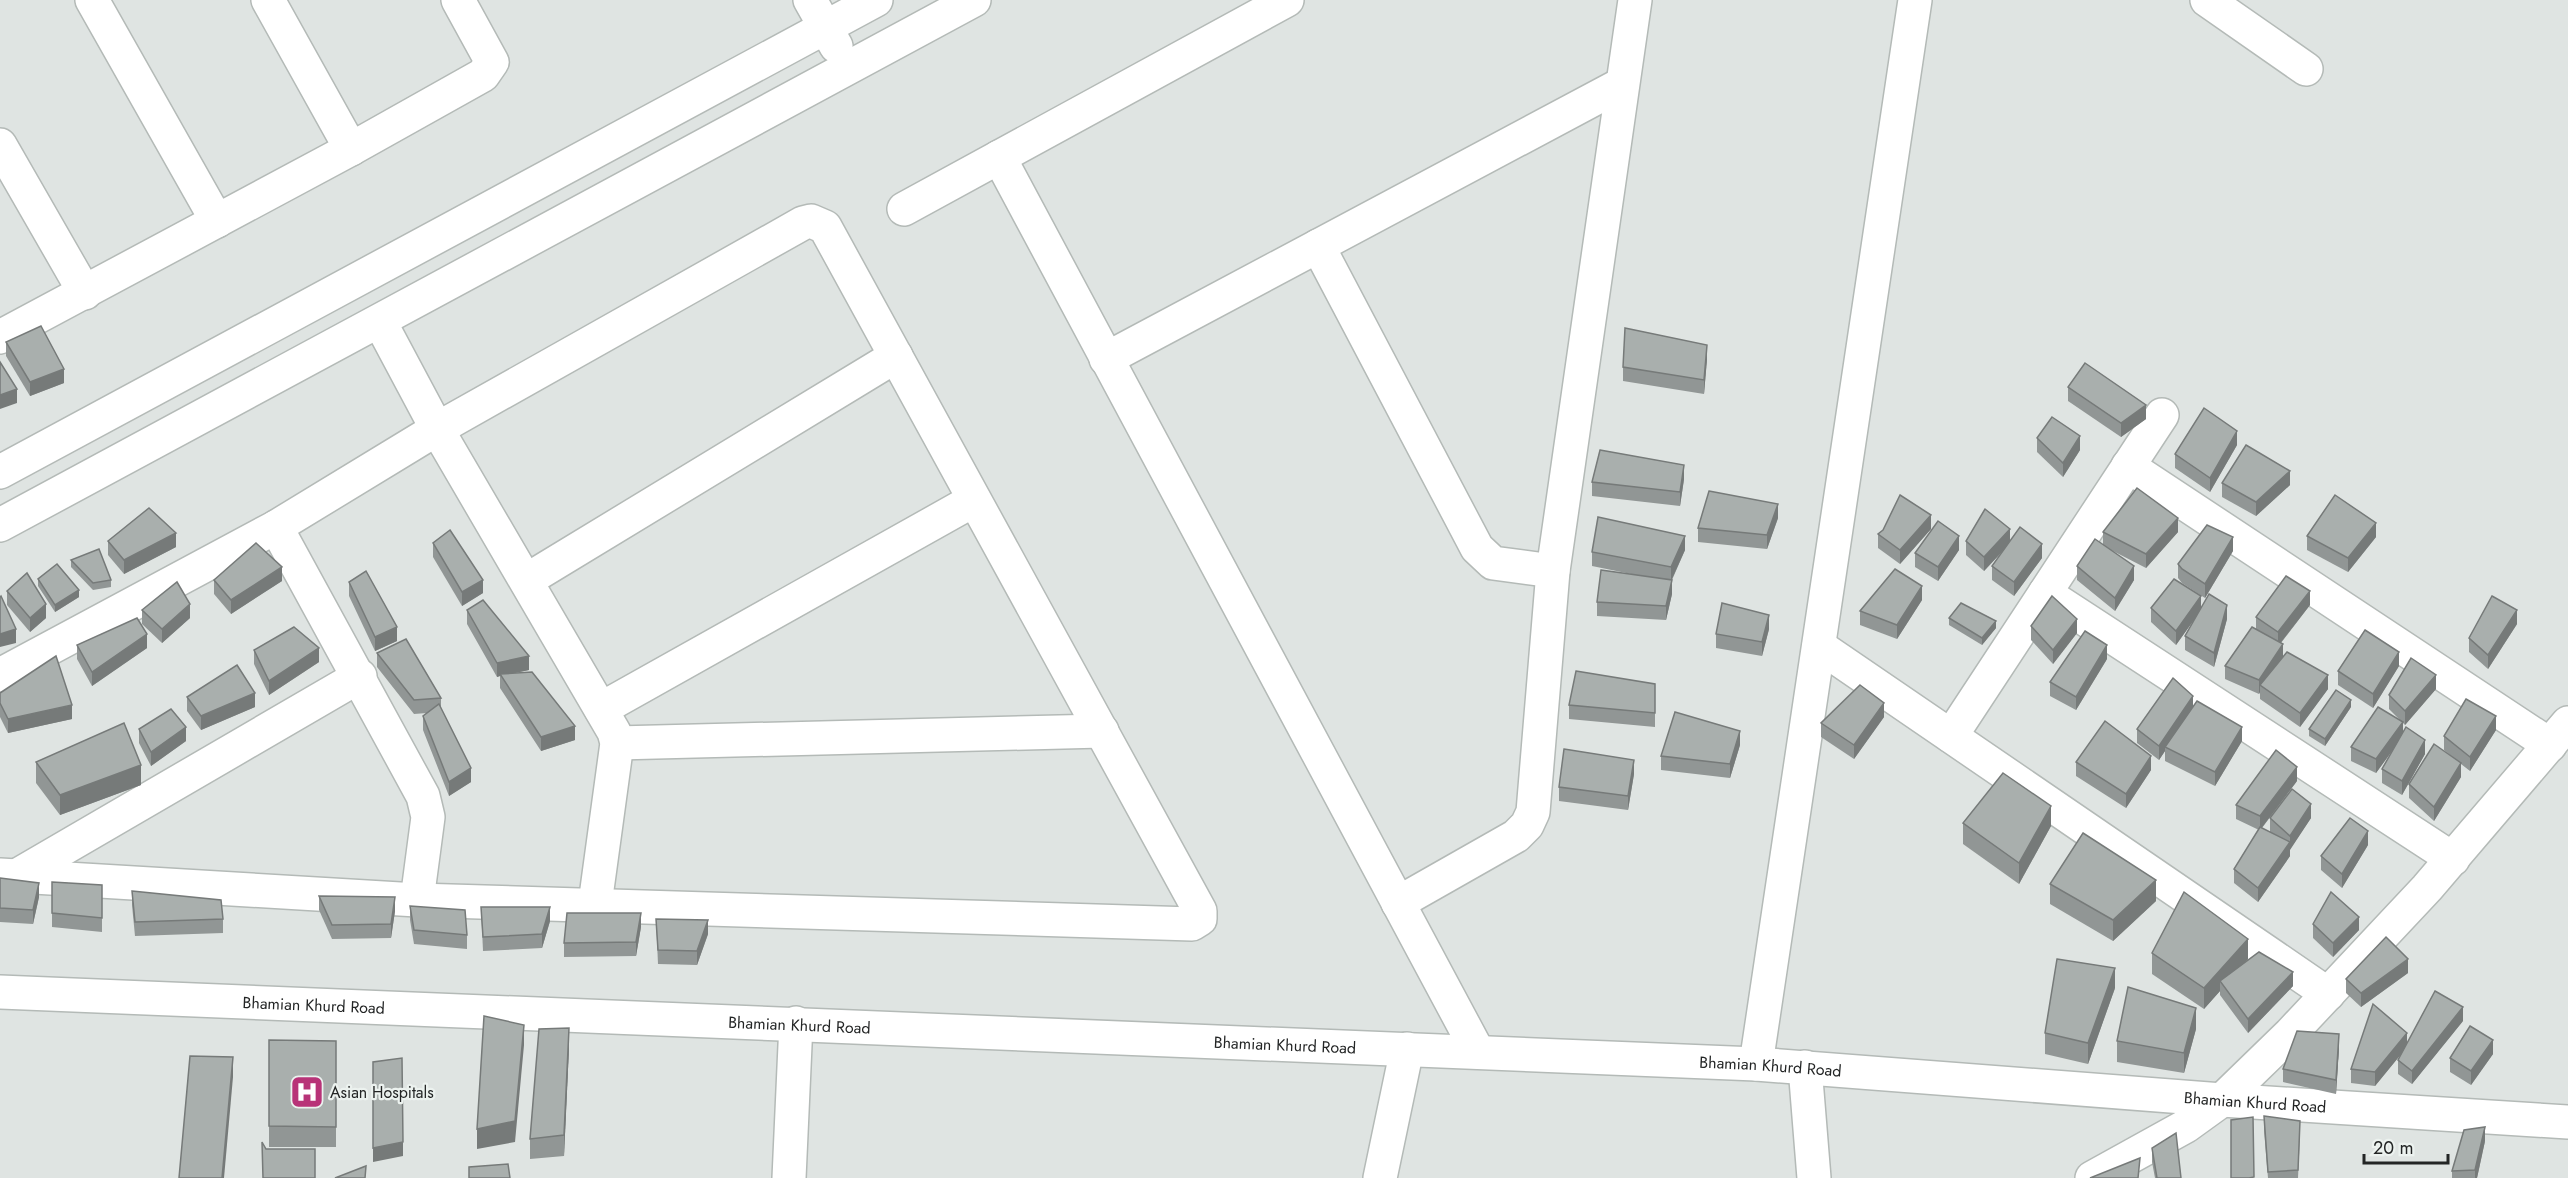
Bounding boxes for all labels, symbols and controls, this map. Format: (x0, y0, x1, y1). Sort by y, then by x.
street label: Bhamian Khurd Road (242, 991, 385, 1020)
street label: Bhamian Khurd Road (728, 1011, 871, 1040)
street label: Bhamian Khurd Road (1213, 1031, 1357, 1060)
street label: Bhamian Khurd Road (1699, 1051, 1842, 1083)
hospital icon: Asian Hospitals (289, 1074, 325, 1110)
place label: Asian Hospitals (330, 1081, 434, 1104)
street label: Bhamian Khurd Road (2183, 1086, 2327, 1119)
scale bar (2364, 1127, 2448, 1165)
text: 20 m (2373, 1135, 2413, 1161)

